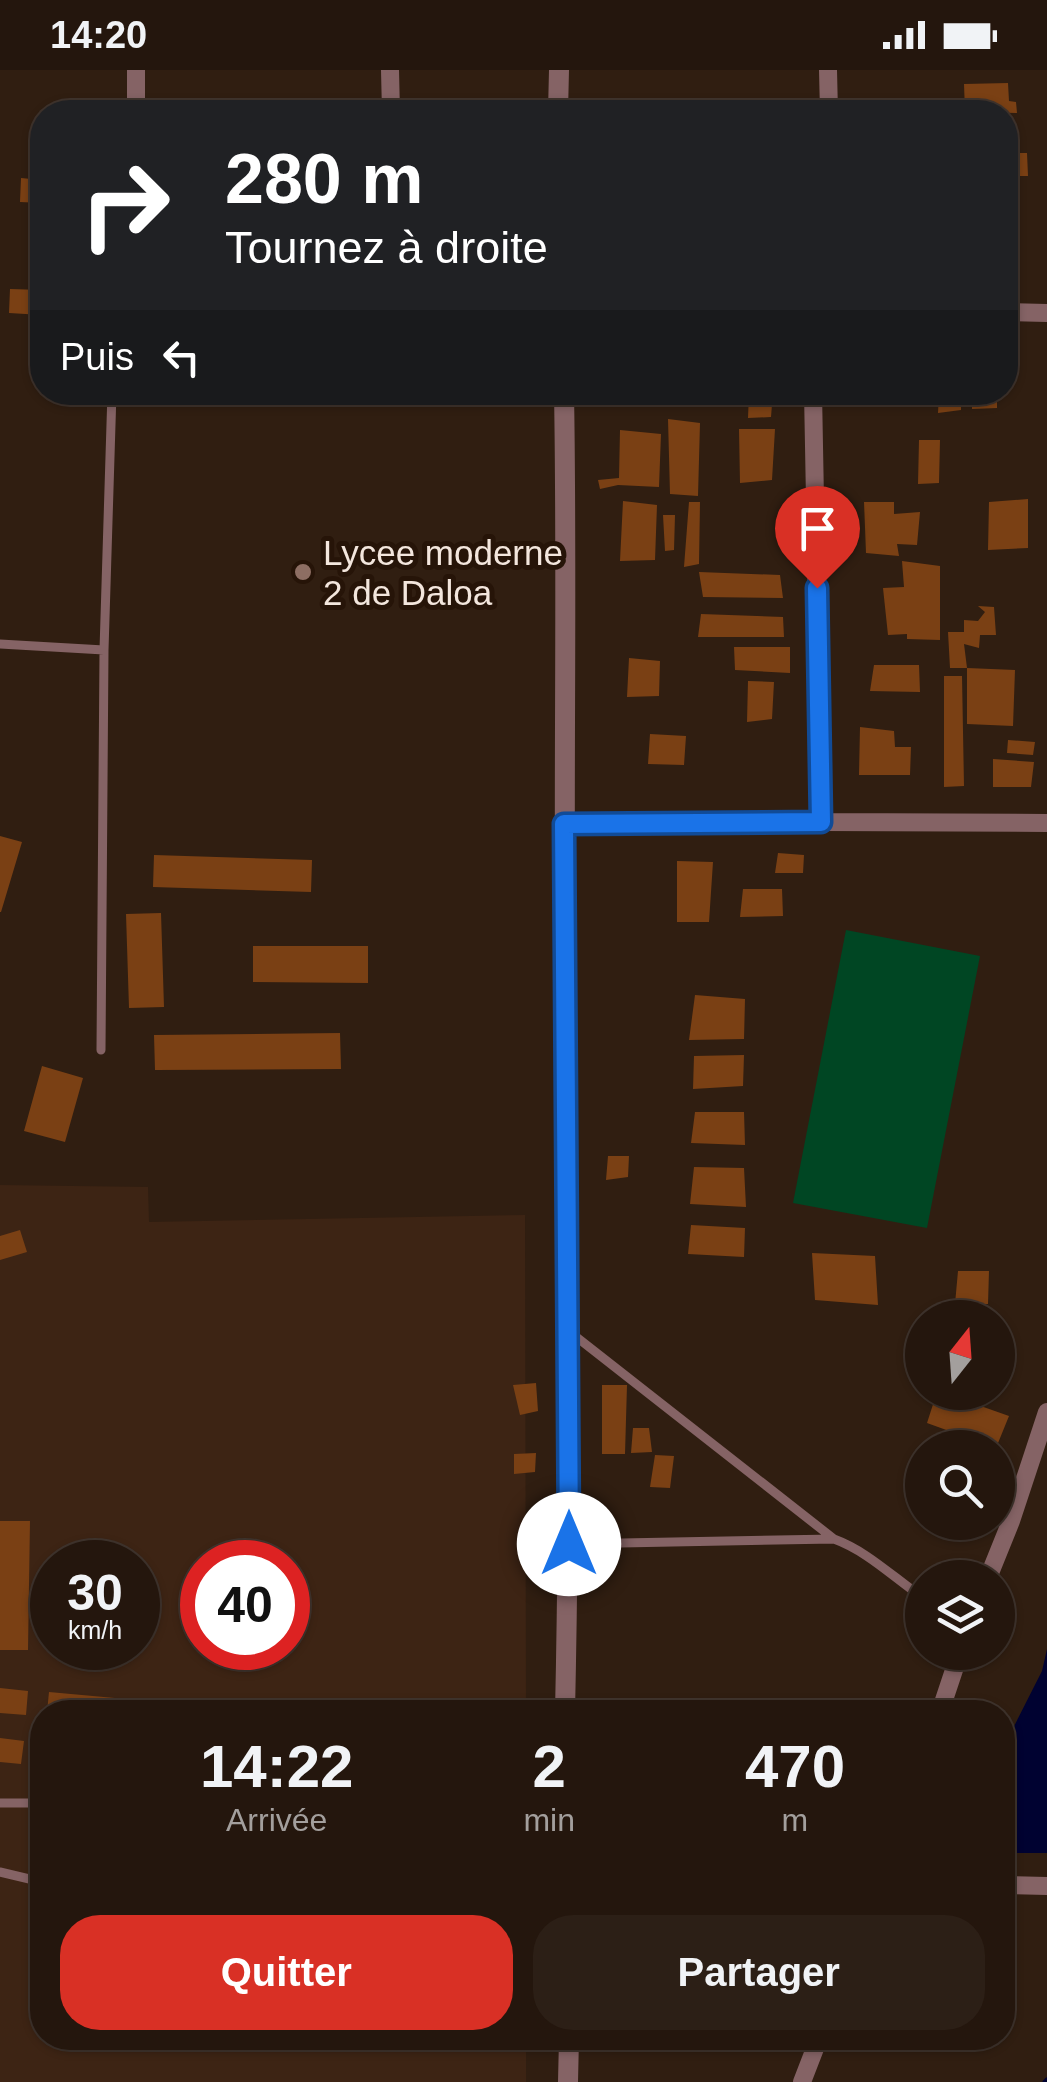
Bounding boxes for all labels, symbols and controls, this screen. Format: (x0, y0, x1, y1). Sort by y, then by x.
text: 14:20 (50, 14, 147, 56)
icon: right (60, 140, 190, 270)
text: 280 m (225, 140, 423, 218)
text: Tournez à droite (225, 222, 548, 273)
icon: left (154, 330, 209, 385)
text: Puis (60, 336, 134, 378)
pin (775, 486, 860, 589)
icon: arrive (790, 501, 845, 556)
place label: Lycee moderne 2 de Daloa (323, 533, 563, 612)
marker: Lycee moderne 2 de Daloa (292, 561, 314, 583)
north arrow (905, 1300, 1015, 1410)
map controls (905, 1300, 1015, 1670)
button: search (905, 1430, 1015, 1540)
position arrow (517, 1492, 621, 1596)
speed limit sign: 40 (180, 1540, 310, 1670)
button: layers (905, 1560, 1015, 1670)
text: 30 (67, 1565, 123, 1621)
text: km/h (68, 1616, 122, 1644)
text: 14:22 (200, 1733, 353, 1800)
text: 2 (532, 1733, 566, 1800)
text: 470 (745, 1733, 845, 1800)
text: Arrivée (226, 1802, 327, 1838)
text: min (523, 1802, 575, 1838)
text: m (782, 1802, 808, 1838)
button: Quitter (60, 1915, 513, 2030)
button: Partager (533, 1915, 985, 2030)

